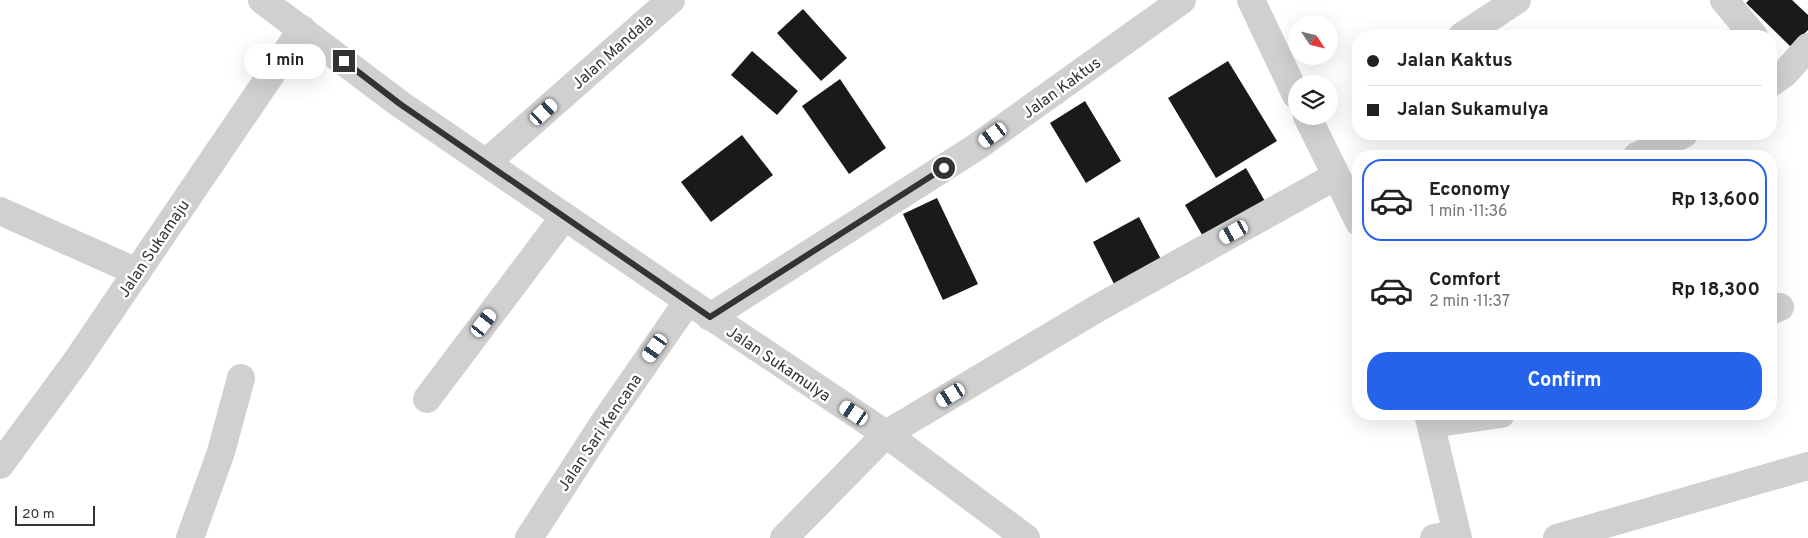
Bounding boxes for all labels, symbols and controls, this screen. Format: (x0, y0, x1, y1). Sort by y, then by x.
street label: Jalan Mandala (568, 11, 658, 94)
north arrow (1288, 15, 1338, 65)
map controls (1288, 15, 1338, 125)
callout: 1 min (244, 44, 326, 78)
text: Jalan Kaktus (1397, 49, 1513, 73)
route end (333, 50, 355, 72)
text: 1 min (266, 51, 304, 71)
street label: Jalan Kaktus (1019, 53, 1105, 124)
button: layers (1288, 75, 1338, 125)
car (527, 96, 560, 128)
text: Jalan Sukamulya (1397, 98, 1549, 122)
car (976, 120, 1009, 150)
route start (933, 157, 955, 179)
icon: car (1369, 178, 1414, 223)
text: Economy (1429, 178, 1510, 202)
text: Rp 13,600 (1671, 188, 1760, 212)
street label: Jalan Sukamaju (115, 196, 195, 302)
text: 1 min · 11:36 (1429, 202, 1508, 222)
car (1217, 218, 1250, 246)
icon: car (1369, 268, 1414, 313)
text: Comfort (1429, 268, 1501, 292)
text: Rp 18,300 (1671, 278, 1760, 302)
text: 2 min · 11:37 (1429, 292, 1510, 312)
car (468, 307, 499, 339)
street label: Jalan Sukamulya (722, 322, 834, 407)
car (640, 331, 669, 365)
button: Confirm (1367, 352, 1762, 410)
street label: Jalan Sari Kencana (554, 371, 647, 496)
car (934, 381, 967, 409)
car (837, 398, 870, 428)
scale bar (15, 503, 95, 526)
text: 20 m (22, 506, 55, 523)

